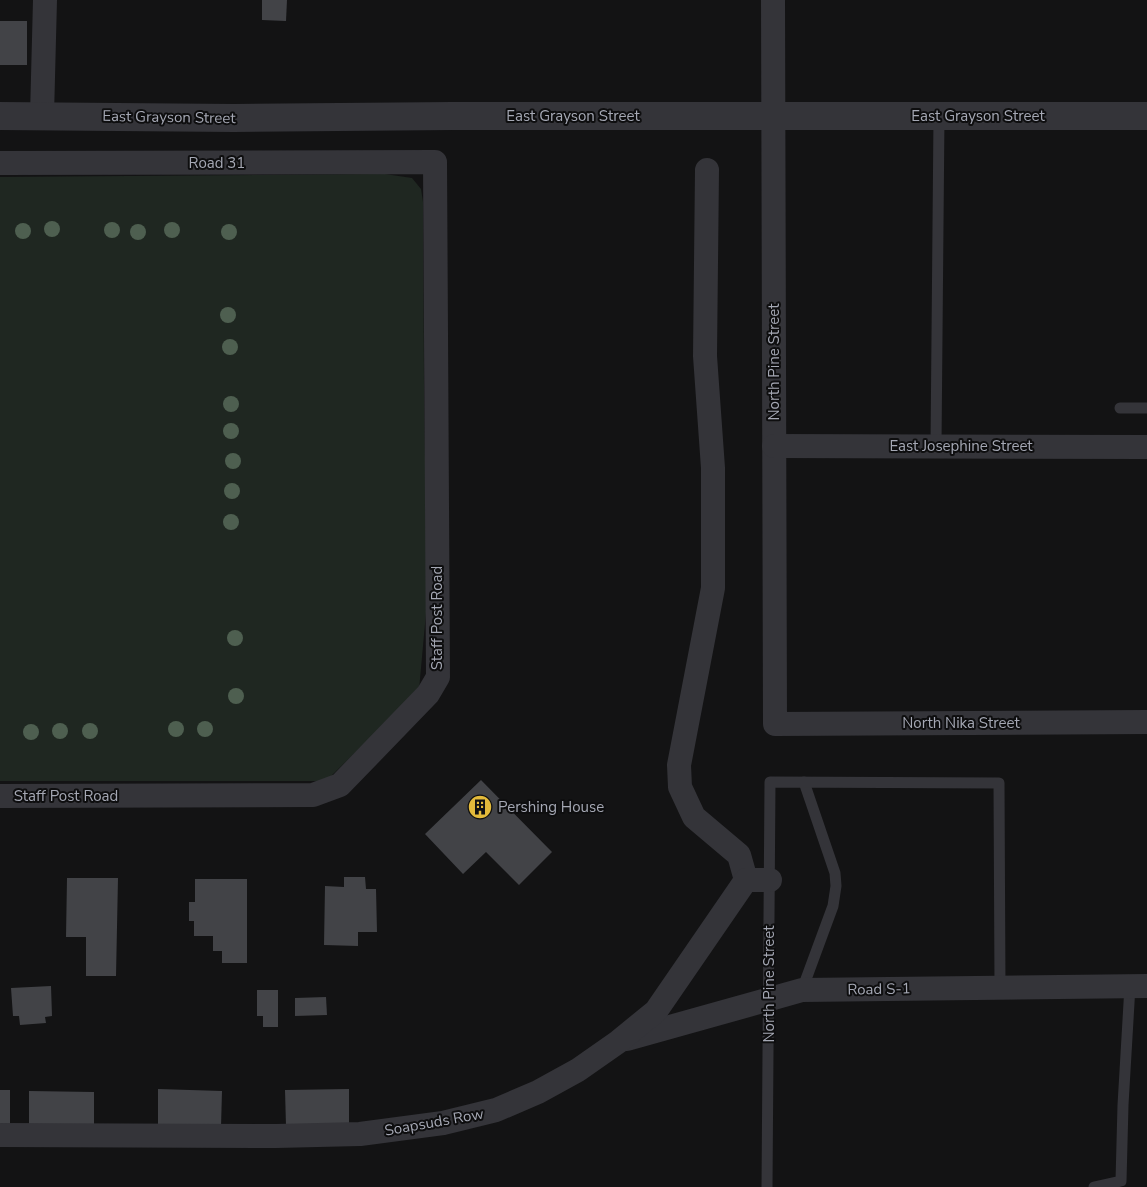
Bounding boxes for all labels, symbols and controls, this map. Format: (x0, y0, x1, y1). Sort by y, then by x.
street label: East Grayson Street (102, 106, 237, 128)
street label: East Grayson Street (506, 106, 640, 126)
street label: East Grayson Street (911, 106, 1045, 126)
street label: Road 31 (189, 153, 245, 173)
street label: North Pine Street (764, 303, 784, 421)
street label: East Josephine Street (889, 436, 1033, 456)
street label: Staff Post Road (427, 566, 447, 670)
street label: North Nika Street (902, 713, 1021, 733)
street label: Staff Post Road (14, 786, 118, 806)
building icon: Pershing House (467, 794, 493, 820)
place label: Pershing House (498, 797, 604, 817)
street label: North Pine Street (759, 925, 779, 1043)
street label: Road S-1 (847, 978, 911, 1000)
street label: Soapsuds Row (383, 1103, 486, 1141)

